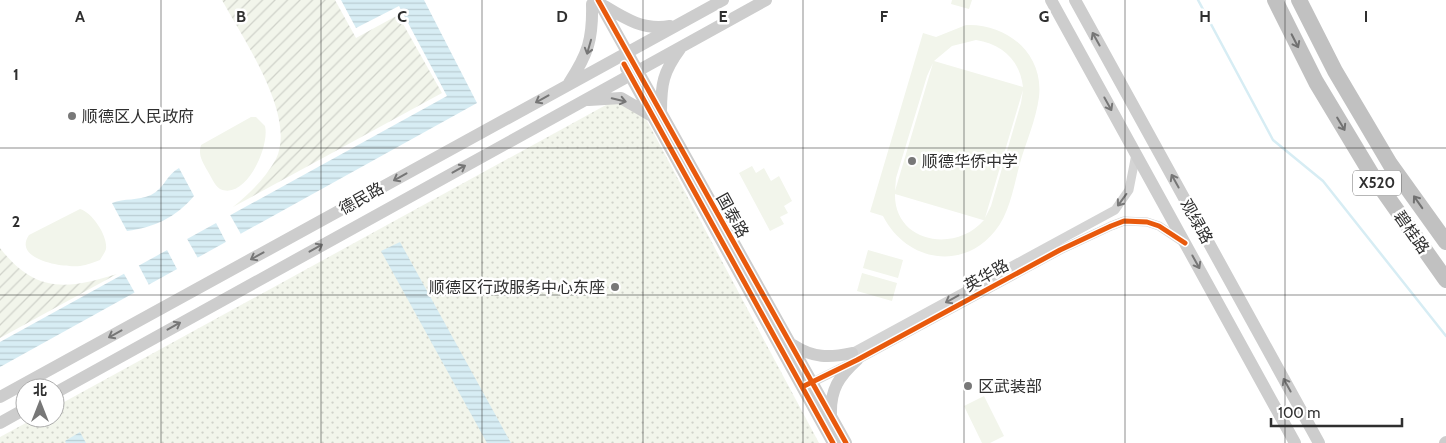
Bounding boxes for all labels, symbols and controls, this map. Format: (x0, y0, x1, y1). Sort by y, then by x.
text: A (75, 7, 85, 26)
text: B (236, 7, 246, 26)
text: C (397, 7, 407, 26)
text: D (556, 7, 568, 26)
text: E (718, 7, 728, 26)
text: F (880, 7, 889, 26)
text: G (1039, 7, 1049, 26)
text: H (1199, 7, 1211, 26)
text: I (1364, 7, 1368, 26)
one-way arrow (1091, 32, 1100, 47)
one-way arrow (1291, 33, 1300, 48)
one-way arrow (583, 39, 593, 55)
text: 1 (13, 65, 19, 84)
one-way arrow (535, 95, 550, 104)
one-way arrow (611, 96, 627, 105)
one-way arrow (1104, 96, 1114, 111)
place label: 顺德区人民政府 (82, 107, 194, 126)
marker: 顺德区人民政府 (66, 110, 78, 122)
one-way arrow (1336, 116, 1346, 130)
place label: 顺德华侨中学 (922, 152, 1018, 171)
marker: 顺德华侨中学 (906, 155, 918, 167)
one-way arrow (451, 164, 466, 174)
road number: X520 (1353, 170, 1401, 196)
one-way arrow (393, 173, 407, 183)
one-way arrow (1169, 175, 1179, 189)
street label: 德民路 (336, 178, 387, 218)
street label: 国泰路 (713, 190, 753, 241)
one-way arrow (1117, 193, 1127, 207)
one-way arrow (1413, 195, 1423, 209)
street label: 观绿路 (1177, 196, 1217, 247)
street label: 碧桂路 (1390, 207, 1433, 257)
text: 2 (12, 212, 20, 231)
one-way arrow (309, 243, 324, 253)
one-way arrow (250, 251, 265, 261)
one-way arrow (1191, 254, 1201, 268)
street label: 英华路 (961, 255, 1012, 295)
place label: 顺德区行政服务中心东座 (429, 278, 605, 297)
marker: 顺德区行政服务中心东座 (609, 281, 621, 293)
one-way arrow (945, 294, 960, 304)
one-way arrow (166, 321, 181, 331)
one-way arrow (107, 329, 122, 339)
place label: 区武装部 (978, 377, 1042, 396)
north arrow (15, 378, 65, 428)
one-way arrow (1282, 378, 1291, 393)
marker: 区武装部 (962, 380, 974, 392)
text: 北 (33, 381, 47, 399)
scale bar (1271, 396, 1402, 428)
text: 100 m (1278, 404, 1320, 422)

